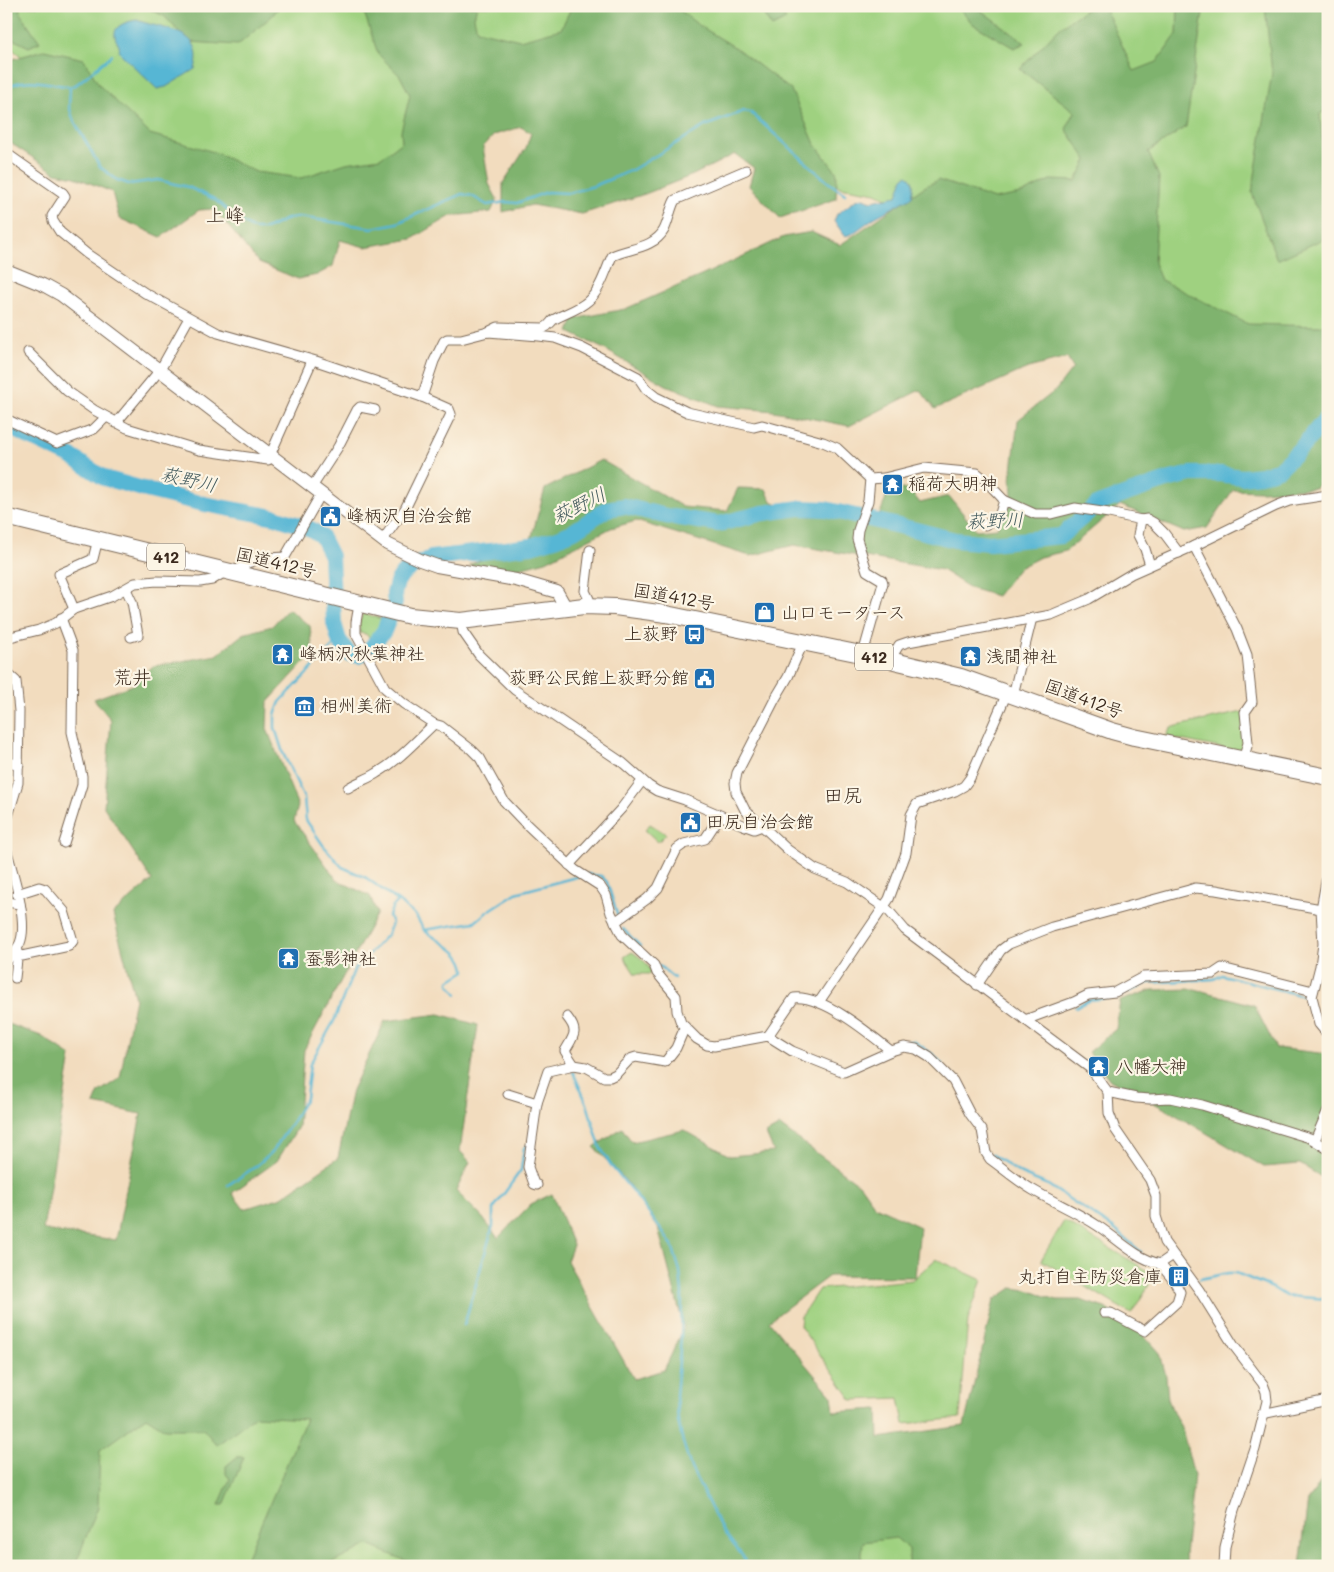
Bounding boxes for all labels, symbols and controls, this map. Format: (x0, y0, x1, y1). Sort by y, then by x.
district label: 上峰 (206, 202, 244, 227)
water label: 萩野川 (159, 460, 220, 497)
place label: 稲荷大明神 (908, 471, 998, 495)
temple icon: 稲荷大明神 (880, 472, 904, 496)
water label: 萩野川 (548, 481, 610, 528)
place label: 峰柄沢自治会館 (346, 503, 472, 527)
public building icon: 峰柄沢自治会館 (318, 504, 342, 528)
water label: 萩野川 (966, 506, 1024, 533)
street label: 国道412号 (233, 541, 319, 583)
road number: 412 (147, 544, 185, 570)
street label: 国道412号 (631, 577, 717, 615)
place label: 山口モータース (781, 600, 906, 624)
shop icon: 山口モータース (753, 601, 777, 625)
place label: 上荻野 (624, 621, 678, 645)
bus stop icon: 上荻野 (682, 622, 706, 646)
place label: 峰柄沢秋葉神社 (299, 641, 425, 665)
temple icon: 峰柄沢秋葉神社 (271, 642, 295, 666)
road number: 412 (855, 644, 893, 670)
place label: 浅間神社 (986, 644, 1058, 668)
temple icon: 浅間神社 (958, 645, 982, 669)
district label: 荒井 (113, 664, 151, 689)
place label: 荻野公民館上荻野分館 (509, 665, 689, 689)
public building icon: 荻野公民館上荻野分館 (693, 666, 717, 690)
street label: 国道412号 (1041, 673, 1127, 723)
place label: 相州美術 (320, 693, 392, 717)
museum icon: 相州美術 (292, 694, 316, 718)
district label: 田尻 (824, 782, 862, 807)
place label: 田尻自治会館 (706, 809, 814, 833)
public building icon: 田尻自治会館 (678, 810, 702, 834)
place label: 蚕影神社 (305, 946, 377, 970)
temple icon: 蚕影神社 (277, 947, 301, 971)
place label: 八幡大神 (1115, 1054, 1187, 1078)
temple icon: 八幡大神 (1087, 1055, 1111, 1079)
place label: 丸打自主防災倉庫 (1018, 1264, 1162, 1288)
building icon: 丸打自主防災倉庫 (1166, 1265, 1190, 1289)

